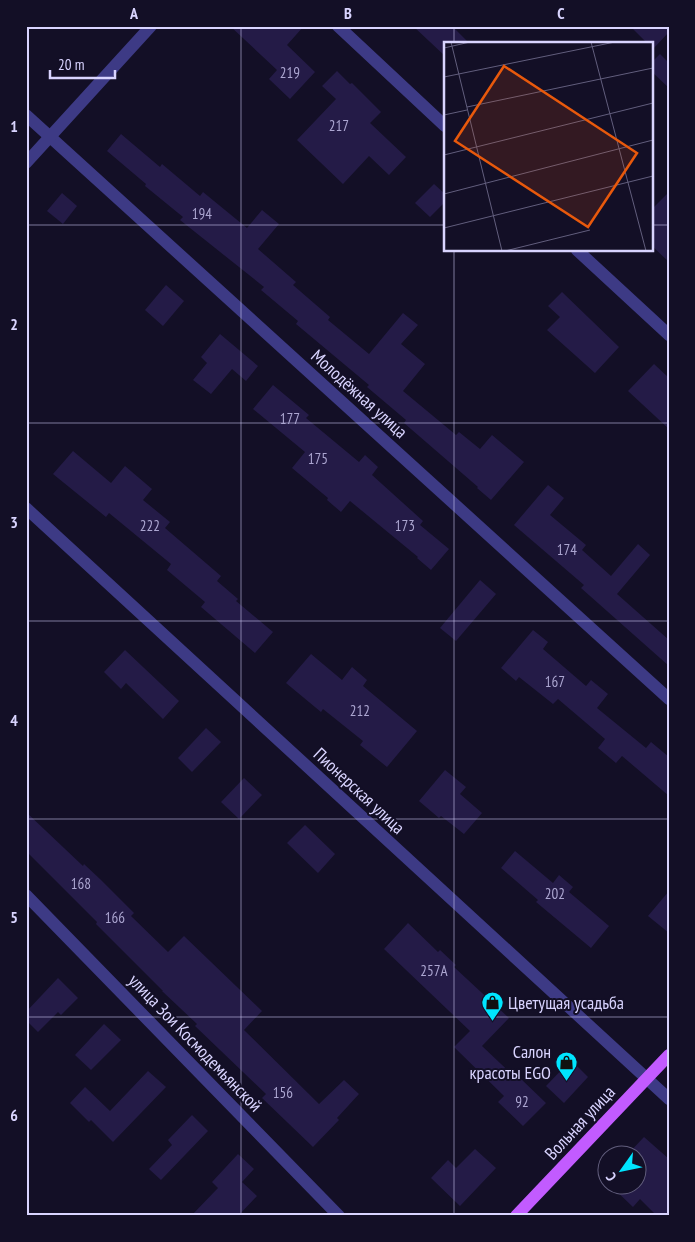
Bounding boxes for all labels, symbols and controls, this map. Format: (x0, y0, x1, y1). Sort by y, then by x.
text: A (129, 3, 139, 23)
text: B (344, 3, 352, 23)
text: C (557, 3, 565, 23)
inset map (444, 42, 652, 251)
scale bar (50, 48, 115, 80)
text: 20 m (58, 55, 84, 74)
house number: 219 (280, 63, 300, 82)
text: 1 (10, 116, 18, 136)
house number: 217 (329, 116, 349, 135)
house number: 194 (192, 204, 212, 223)
text: 2 (10, 314, 18, 334)
street label: Молодёжная улица (306, 344, 412, 443)
house number: 177 (280, 409, 300, 428)
house number: 175 (308, 449, 328, 468)
text: 3 (10, 512, 18, 532)
house number: 222 (140, 516, 160, 535)
house number: 173 (395, 516, 415, 535)
house number: 174 (557, 540, 577, 559)
house number: 167 (545, 672, 565, 691)
house number: 212 (350, 701, 370, 720)
text: 4 (10, 710, 18, 730)
street label: Пионерская улица (309, 743, 410, 839)
house number: 168 (71, 874, 91, 893)
house number: 202 (545, 884, 565, 903)
text: 5 (10, 907, 18, 927)
house number: 166 (105, 908, 125, 927)
house number: 257А (420, 961, 449, 980)
street label: улица Зои Космодемьянской (124, 969, 267, 1116)
shop icon: Цветущая усадьба (480, 991, 504, 1022)
place label: Цветущая усадьба (508, 991, 624, 1014)
place label: Салон красоты EGO (470, 1040, 551, 1084)
shop icon: Салон красоты EGO (555, 1050, 579, 1081)
street label: Вольная улица (540, 1081, 620, 1165)
house number: 156 (273, 1083, 293, 1102)
house number: 92 (515, 1092, 529, 1111)
text: 6 (10, 1105, 18, 1125)
north arrow (598, 1144, 648, 1194)
text: С (601, 1169, 620, 1185)

